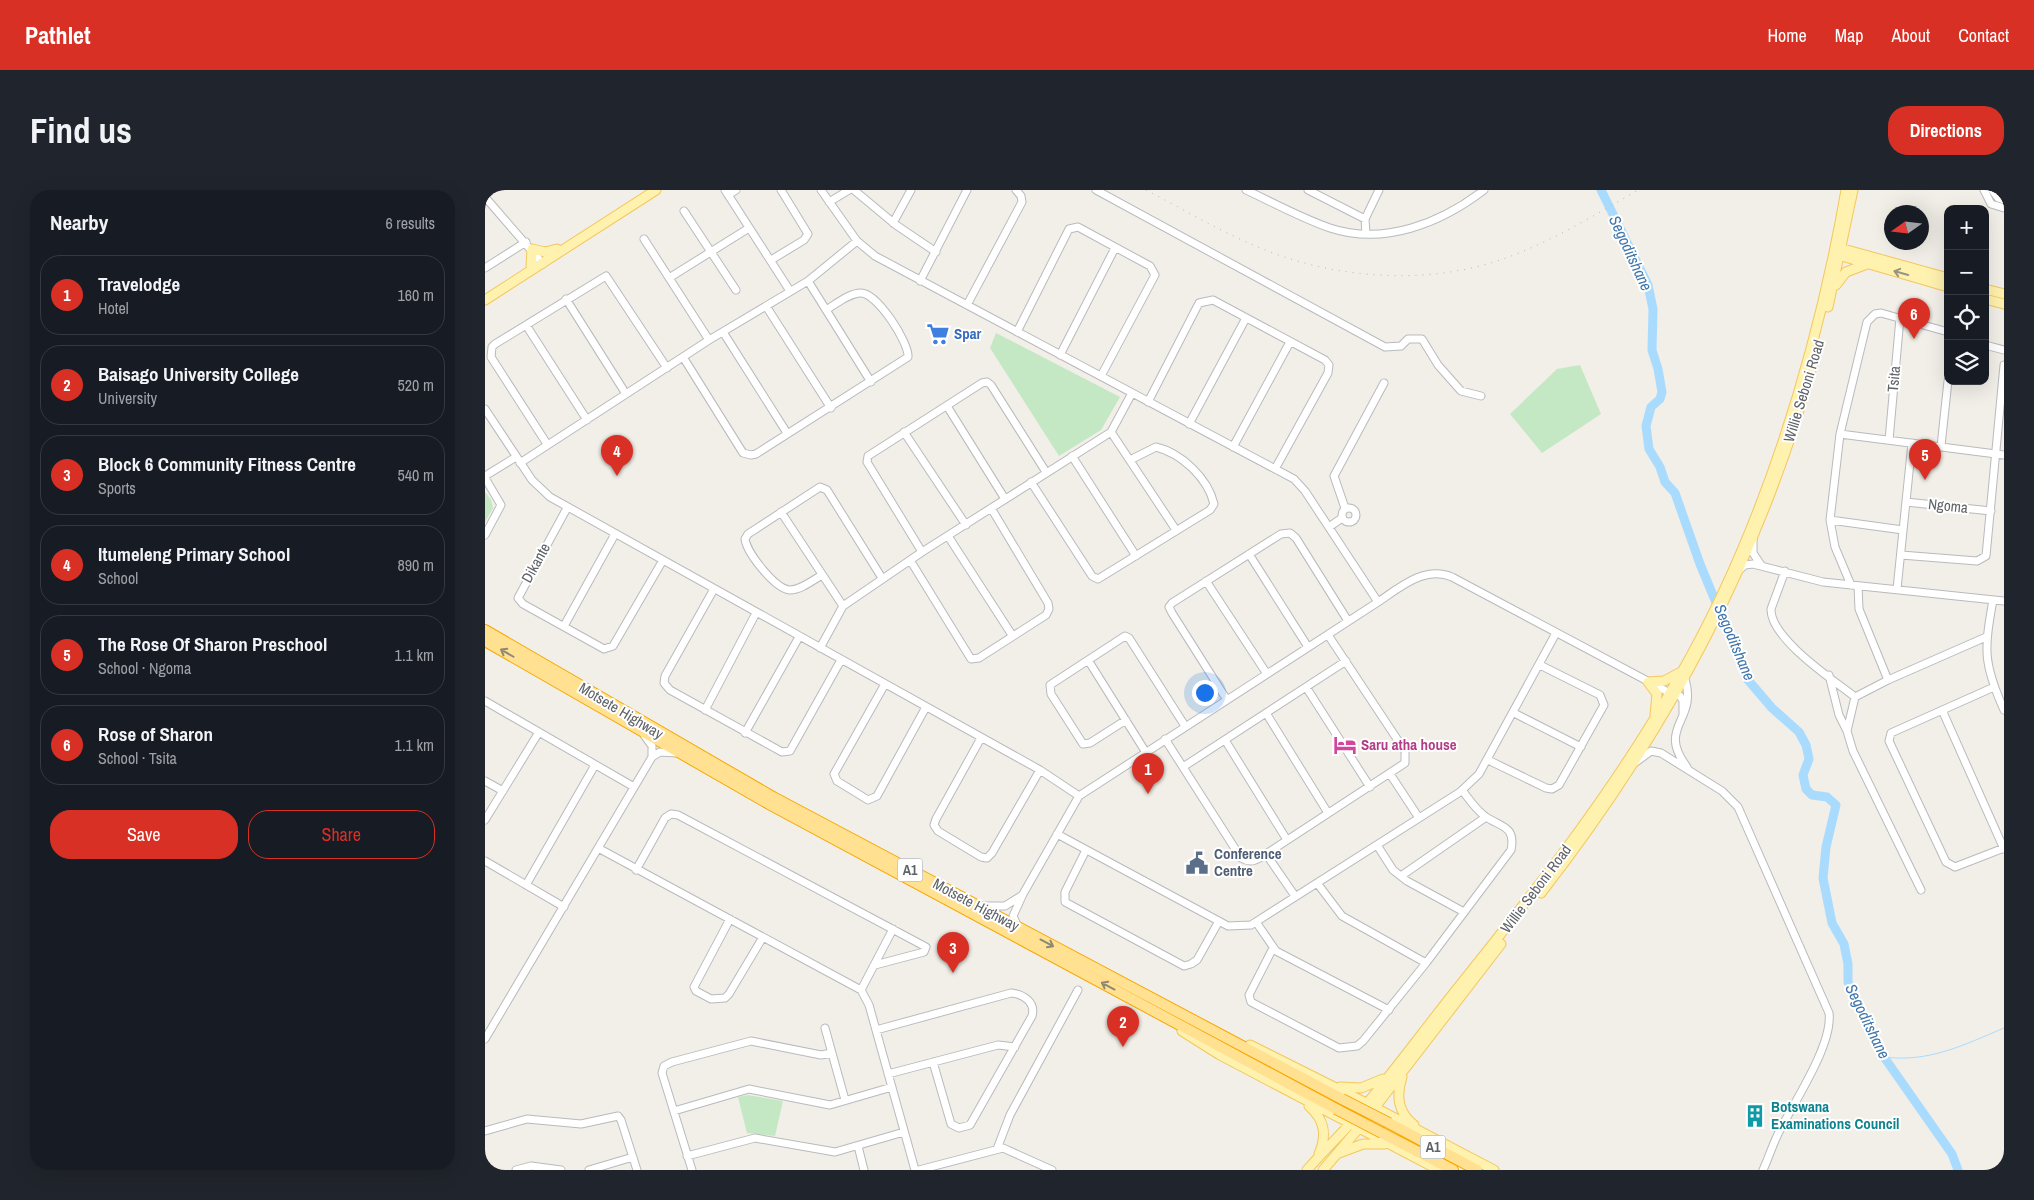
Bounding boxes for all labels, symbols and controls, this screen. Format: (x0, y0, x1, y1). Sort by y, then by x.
text: Pathlet (25, 19, 91, 51)
text: Home (1767, 23, 1807, 48)
text: Map (1835, 23, 1864, 48)
text: About (1892, 23, 1930, 48)
text: Contact (1958, 23, 2009, 48)
button: Directions (1888, 106, 2004, 155)
text: Find us (30, 107, 132, 154)
north arrow (1884, 205, 1929, 250)
map controls (1944, 205, 1989, 385)
button: + (1944, 205, 1989, 250)
text: Nearby (50, 208, 108, 237)
text: 6 results (385, 212, 435, 234)
water label: Segoditshane (1604, 212, 1658, 294)
button: − (1944, 250, 1989, 295)
one-way arrow (1893, 268, 1909, 278)
text: Travelodge (98, 271, 180, 297)
text: 1 (63, 284, 71, 306)
text: 160 m (398, 284, 434, 306)
button: locate (1944, 295, 1989, 340)
text: Hotel (98, 297, 129, 319)
pin: 6 (1898, 298, 1930, 339)
supermarket icon: Spar (925, 321, 951, 347)
place label: Spar (954, 323, 982, 344)
street label: Willie Seboni Road (1778, 337, 1829, 445)
button: layers (1944, 340, 1989, 385)
text: Baisago University College (98, 361, 299, 387)
street label: Tsita (1882, 365, 1905, 393)
text: 2 (63, 374, 71, 396)
text: 520 m (398, 374, 434, 396)
text: University (98, 387, 157, 409)
pin: 4 (601, 435, 633, 476)
pin: 5 (1909, 439, 1941, 480)
text: Block 6 Community Fitness Centre (98, 451, 356, 477)
text: 3 (63, 464, 71, 486)
text: 540 m (398, 464, 434, 486)
text: Sports (98, 477, 136, 499)
street label: Ngoma (1927, 493, 1969, 518)
street label: Dikante (516, 539, 555, 586)
text: Itumeleng Primary School (98, 541, 290, 567)
text: 4 (63, 554, 71, 576)
text: 890 m (398, 554, 434, 576)
text: School (98, 567, 138, 589)
water label: Segoditshane (1709, 600, 1761, 684)
text: The Rose Of Sharon Preschool (98, 631, 327, 657)
text: 5 (63, 644, 71, 666)
text: 1.1 km (395, 644, 434, 666)
one-way arrow (500, 648, 514, 658)
text: School · Ngoma (98, 657, 191, 679)
street label: Motsete Highway (575, 677, 668, 744)
your location (1192, 680, 1218, 706)
text: Rose of Sharon (98, 721, 213, 747)
hotel icon: Saru atha house (1332, 732, 1358, 758)
text: 6 (63, 734, 71, 756)
text: 1.1 km (395, 734, 434, 756)
place label: Saru atha house (1361, 734, 1457, 755)
text: School · Tsita (98, 747, 177, 769)
pin: 1 (1132, 753, 1164, 794)
button: Save (50, 810, 238, 859)
button: Share (248, 810, 435, 859)
street label: Willie Seboni Road (1495, 840, 1576, 937)
place label: Conference Centre (1214, 843, 1282, 881)
public building icon: Conference Centre (1184, 850, 1210, 876)
road number: A1 (897, 858, 923, 882)
street label: Motsete Highway (929, 873, 1024, 937)
pin: 3 (937, 932, 969, 973)
one-way arrow (1040, 938, 1055, 948)
water label: Segoditshane (1840, 980, 1896, 1062)
one-way arrow (1101, 981, 1116, 991)
pin: 2 (1107, 1006, 1139, 1047)
place label: Botswana Examinations Council (1771, 1096, 1900, 1134)
building icon: Botswana Examinations Council (1742, 1103, 1768, 1129)
road number: A1 (1421, 1136, 1445, 1159)

